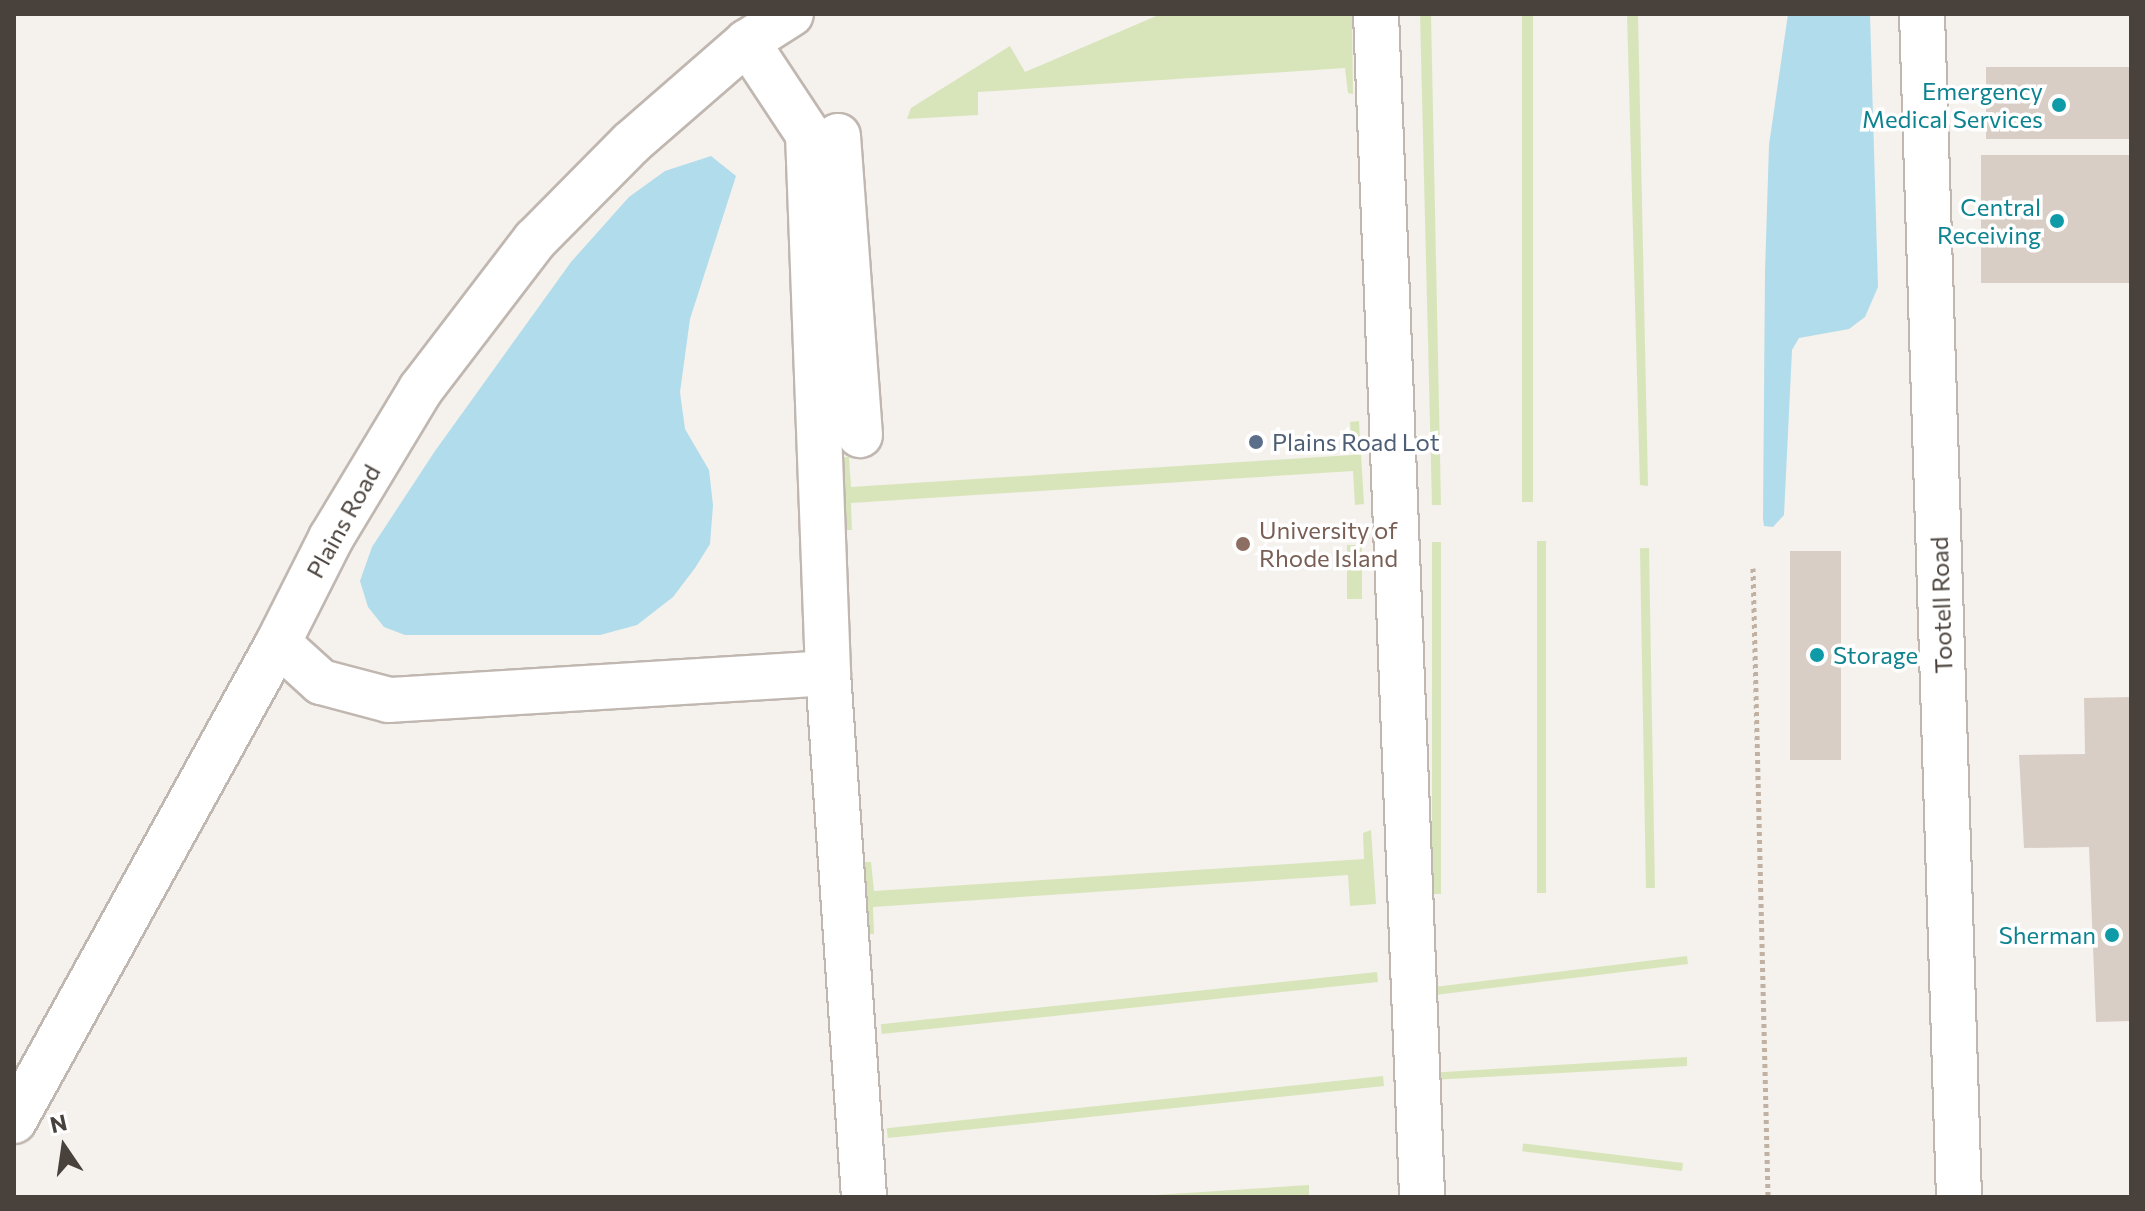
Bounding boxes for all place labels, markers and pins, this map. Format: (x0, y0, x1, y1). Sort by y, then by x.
place label: Emergency Medical Services (1862, 77, 2043, 133)
marker: Emergency Medical Services (2050, 96, 2068, 114)
place label: Central Receiving (1937, 193, 2041, 249)
marker: Central Receiving (2048, 212, 2066, 230)
place label: Plains Road Lot (1272, 428, 1440, 456)
marker: Plains Road Lot (1247, 433, 1265, 451)
place label: University of Rhode Island (1259, 516, 1398, 572)
marker: University of Rhode Island (1234, 535, 1252, 553)
place label: Storage (1833, 641, 1918, 669)
marker: Storage (1808, 646, 1826, 664)
place label: Sherman (1999, 921, 2096, 949)
marker: Sherman (2103, 926, 2121, 944)

